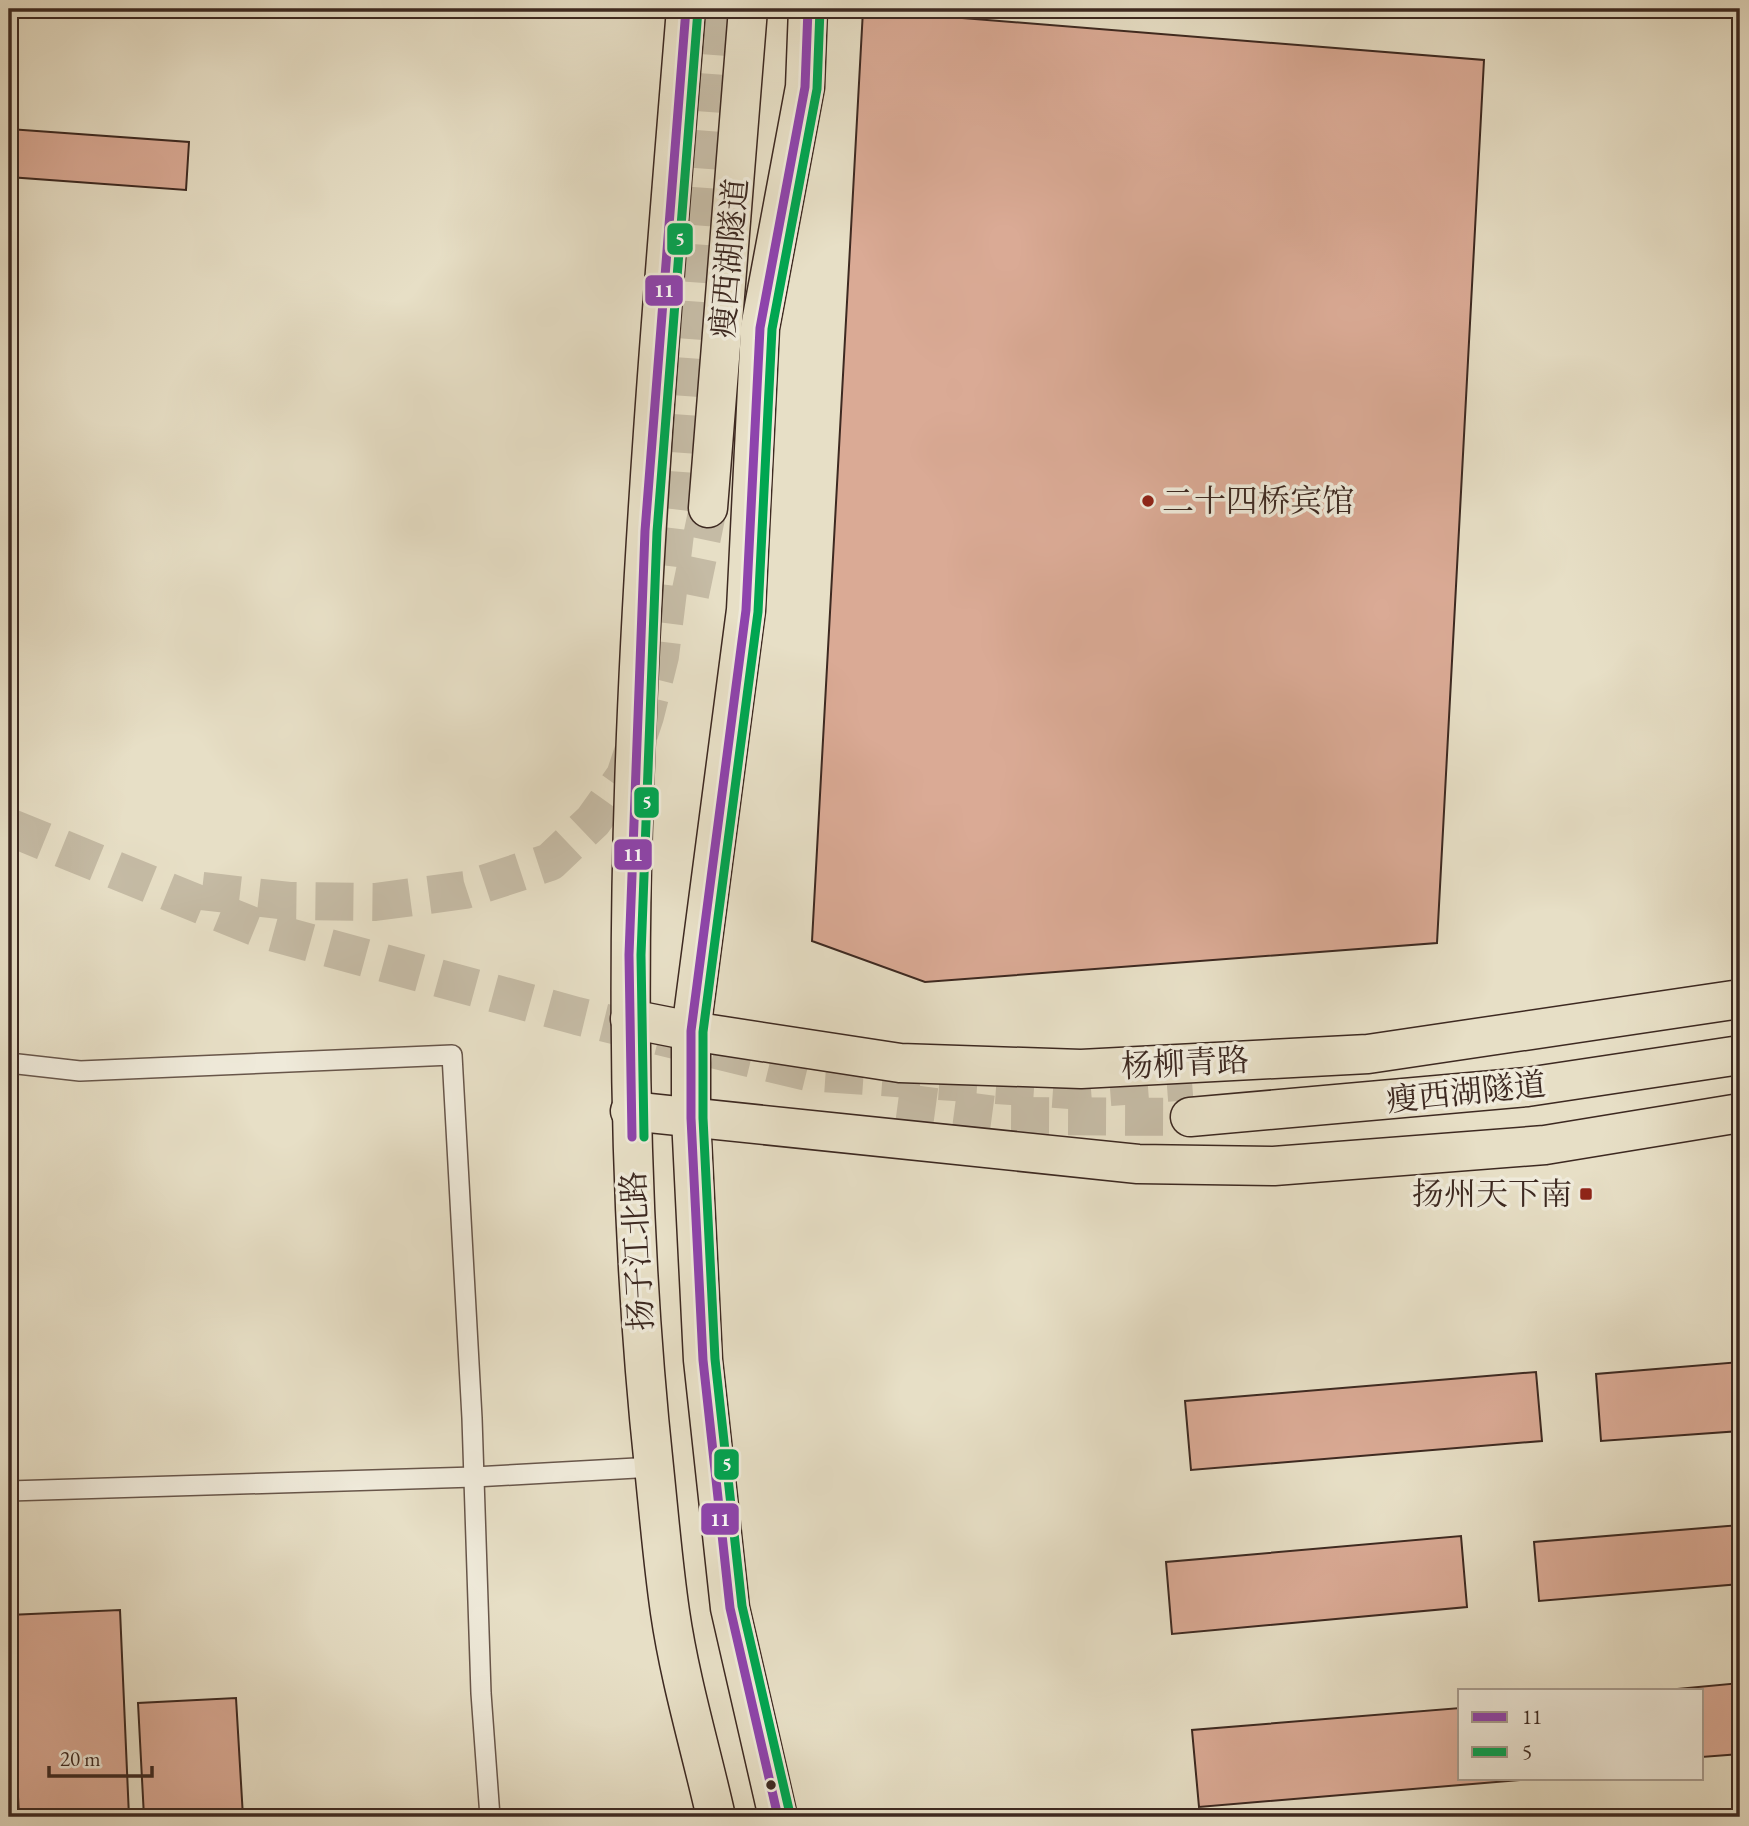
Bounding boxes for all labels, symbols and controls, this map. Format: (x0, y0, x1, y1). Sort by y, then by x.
street label: 瘦西湖隧道 (701, 176, 757, 340)
line badge: 5 (666, 222, 694, 256)
text: 5 (675, 227, 685, 252)
line badge: 11 (644, 274, 684, 307)
text: 11 (654, 278, 674, 303)
place label: 二十四桥宾馆 (1162, 480, 1354, 522)
marker: 二十四桥宾馆 (1140, 493, 1156, 509)
line badge: 5 (633, 786, 660, 819)
text: 5 (642, 790, 652, 815)
line badge: 11 (613, 838, 653, 871)
text: 11 (623, 842, 643, 867)
street label: 杨柳青路 (1120, 1039, 1250, 1087)
street label: 瘦西湖隧道 (1384, 1063, 1548, 1121)
street label: 扬子江北路 (612, 1170, 662, 1332)
place label: 扬州天下南 (1412, 1173, 1572, 1215)
marker: 扬州天下南 (1578, 1186, 1594, 1202)
line badge: 5 (713, 1448, 740, 1481)
text: 5 (722, 1452, 732, 1477)
line badge: 11 (700, 1502, 740, 1536)
text: 11 (710, 1507, 730, 1532)
legend (1458, 1689, 1704, 1780)
text: 11 (1522, 1703, 1542, 1730)
scale bar (49, 1735, 152, 1779)
text: 5 (1522, 1738, 1532, 1765)
text: 20 m (60, 1745, 101, 1772)
unlabelled marker (764, 1778, 778, 1792)

